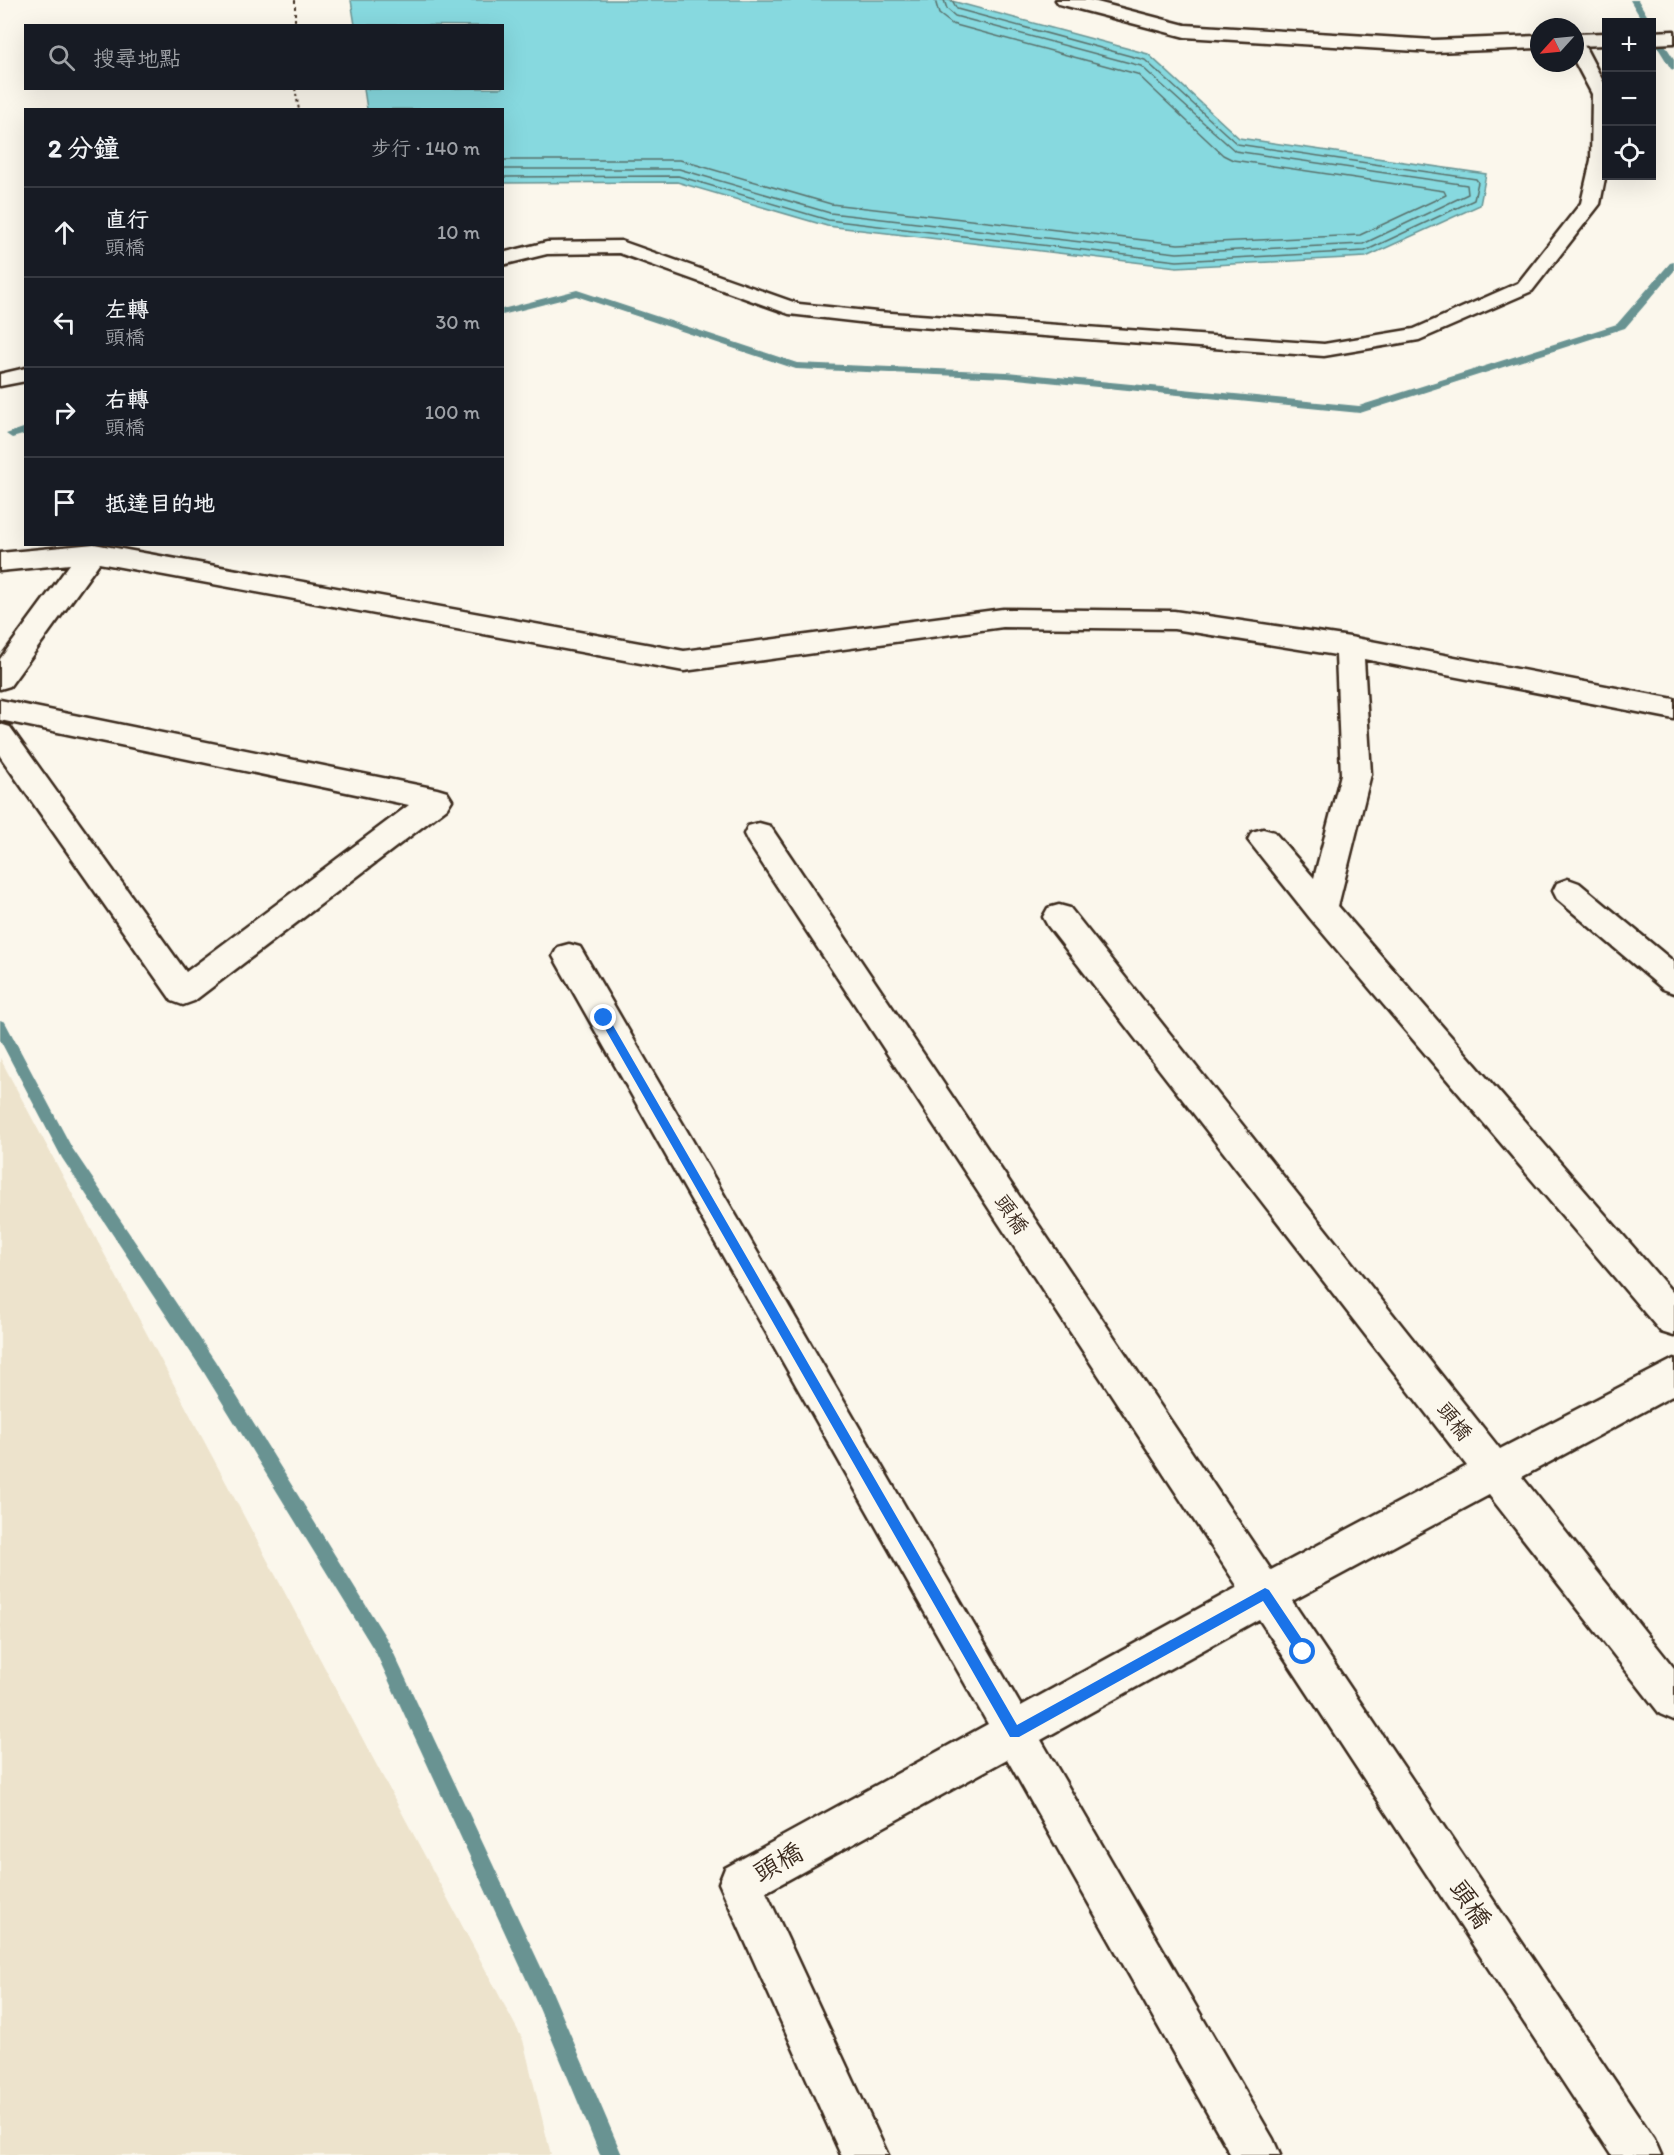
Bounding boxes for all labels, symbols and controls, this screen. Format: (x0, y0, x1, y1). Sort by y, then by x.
north arrow (1530, 18, 1584, 72)
map controls (1602, 18, 1656, 180)
button: + (1602, 18, 1656, 72)
search box (24, 24, 504, 90)
icon: search (45, 41, 78, 74)
text: 搜尋地點 (93, 45, 181, 72)
button: − (1602, 72, 1656, 126)
button: locate (1602, 126, 1656, 180)
text: 2 分鐘 (48, 132, 120, 164)
text: 步行 · 140 m (371, 136, 480, 160)
text: 直行 (105, 206, 149, 233)
icon: ahead (48, 216, 81, 249)
text: 10 m (437, 220, 480, 244)
text: 頭橋 (105, 235, 145, 259)
text: 左轉 (105, 296, 149, 323)
icon: left (48, 306, 81, 339)
text: 30 m (435, 310, 480, 334)
text: 頭橋 (105, 325, 145, 349)
text: 右轉 (105, 386, 149, 413)
icon: right (48, 396, 81, 429)
text: 100 m (425, 400, 480, 424)
text: 頭橋 (105, 415, 145, 439)
icon: arrive (48, 486, 81, 519)
text: 抵達目的地 (105, 490, 215, 517)
route end (590, 1004, 616, 1030)
street label: 頭橋 (990, 1190, 1034, 1238)
street label: 頭橋 (1432, 1397, 1478, 1445)
route start (1289, 1638, 1315, 1664)
street label: 頭橋 (747, 1835, 809, 1889)
street label: 頭橋 (1443, 1873, 1499, 1935)

